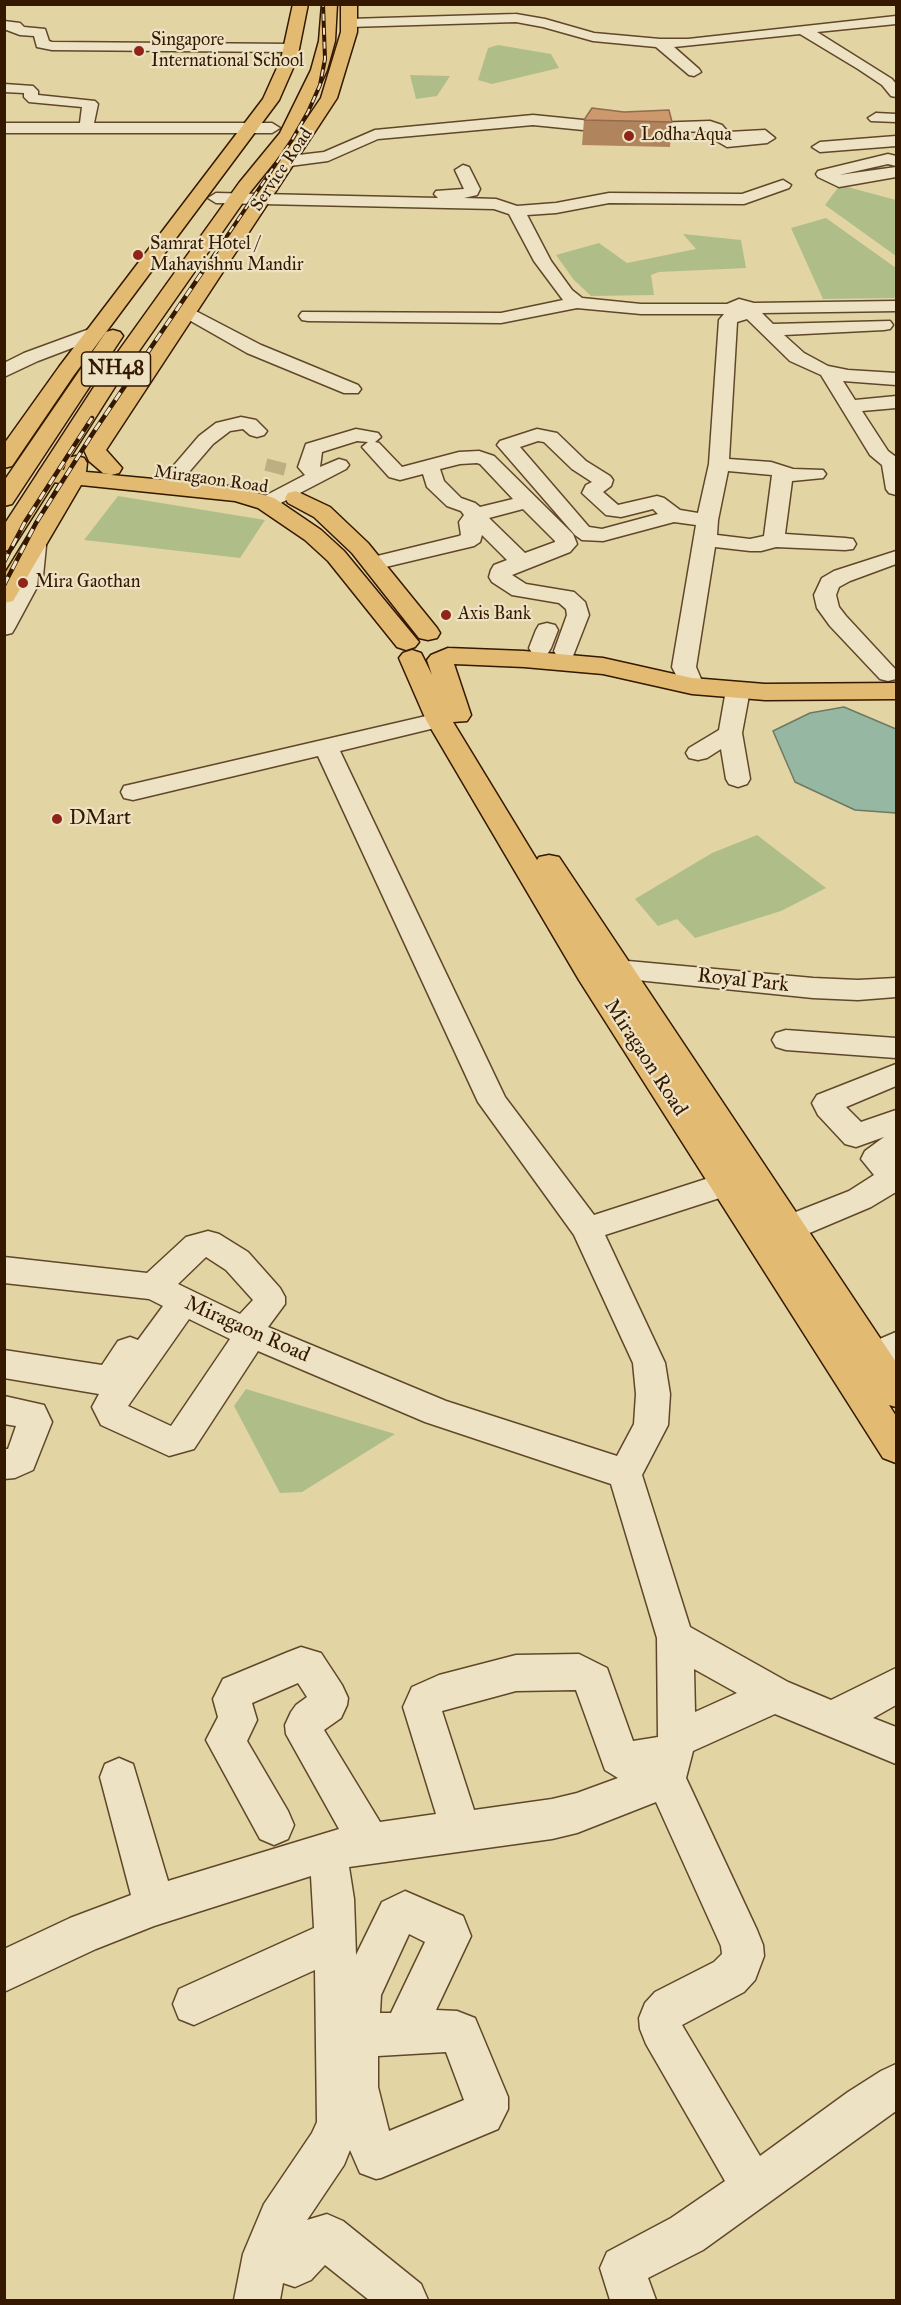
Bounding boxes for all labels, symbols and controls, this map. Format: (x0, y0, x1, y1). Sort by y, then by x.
place label: Singapore International School (151, 30, 304, 72)
marker: Singapore International School (132, 44, 146, 58)
street label: Service Road (246, 124, 318, 216)
place label: Lodha Aqua (641, 125, 732, 147)
marker: Lodha Aqua (622, 129, 636, 143)
place label: Samrat Hotel / Mahavishnu Mandir (150, 234, 304, 276)
marker: Samrat Hotel / Mahavishnu Mandir (131, 248, 145, 262)
road number: NH48 (82, 352, 150, 386)
street label: Miragaon Road (153, 461, 269, 499)
place label: Mira Gaothan (35, 572, 140, 594)
marker: Mira Gaothan (16, 576, 30, 590)
place label: Axis Bank (458, 604, 531, 626)
marker: Axis Bank (439, 608, 453, 622)
place label: DMart (69, 806, 131, 832)
marker: DMart (50, 812, 64, 826)
street label: Royal Park (696, 964, 790, 998)
street label: Miragaon Road (598, 995, 692, 1121)
street label: Miragaon Road (181, 1291, 313, 1369)

